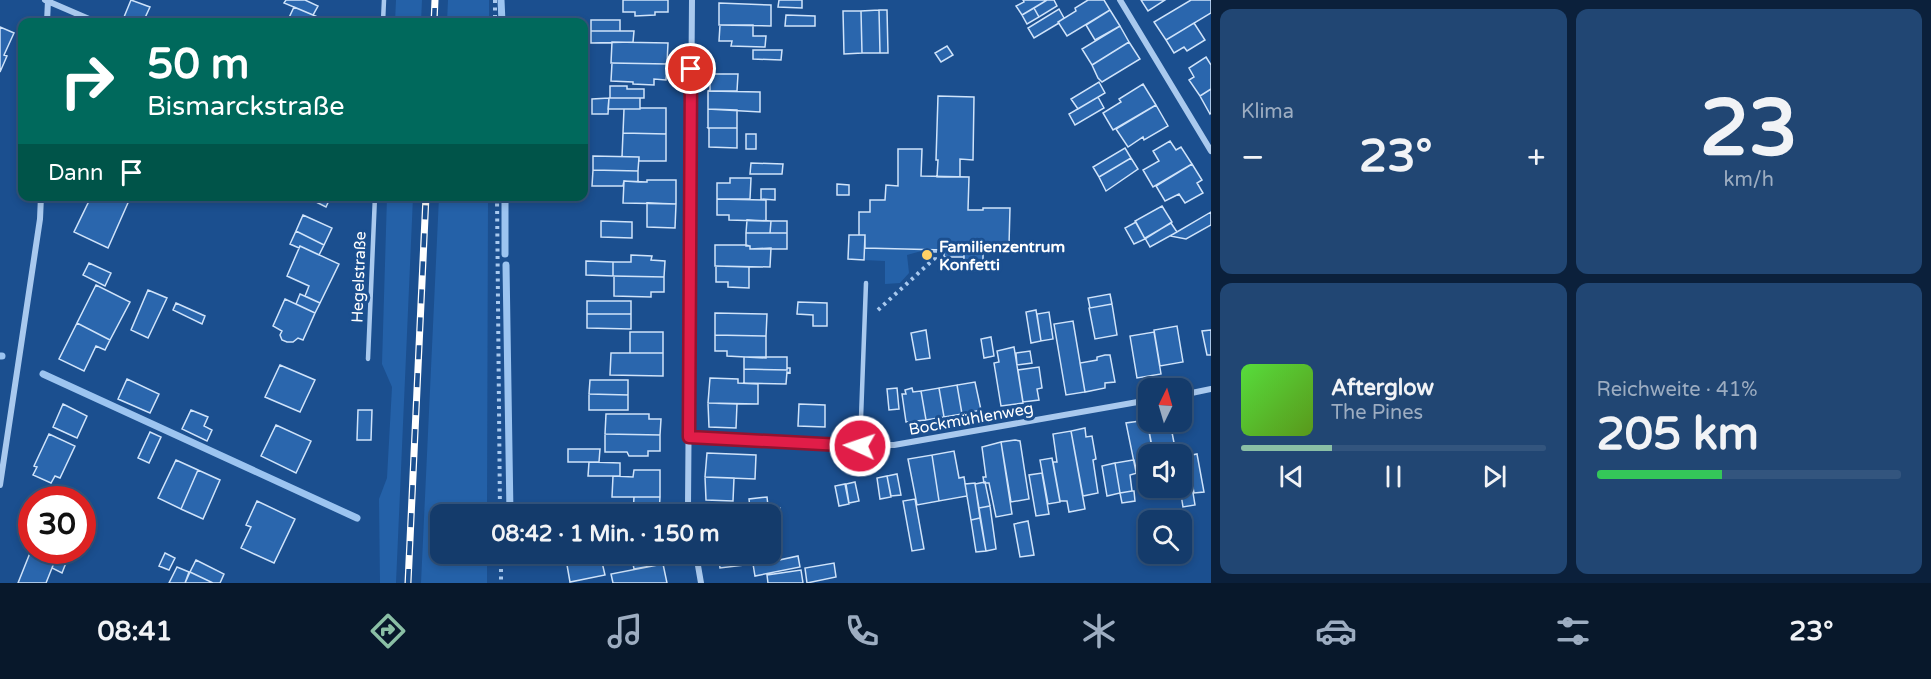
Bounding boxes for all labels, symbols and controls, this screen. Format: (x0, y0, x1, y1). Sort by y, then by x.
text: 50 m (147, 39, 249, 90)
icon: right (48, 42, 126, 120)
pin (665, 43, 716, 94)
icon: arrive (674, 52, 707, 85)
text: 23 (1700, 82, 1798, 176)
text: Bismarckstraße (147, 90, 344, 123)
text: Klima (1241, 100, 1294, 124)
text: 23° (1359, 130, 1432, 184)
text: − (1241, 138, 1265, 177)
text: + (1527, 138, 1545, 177)
icon: arrive (115, 156, 148, 189)
text: Dann (48, 160, 103, 186)
text: km/h (1724, 168, 1774, 192)
street label: Hegelstraße (347, 231, 371, 323)
place label: Familienzentrum Konfetti (939, 237, 1065, 275)
marker: Familienzentrum Konfetti (920, 248, 934, 262)
text: Afterglow (1331, 375, 1434, 401)
north arrow (1138, 378, 1192, 432)
map controls (1138, 378, 1192, 564)
text: Reichweite · 41% (1597, 378, 1758, 402)
street label: Bockmühlenweg (907, 398, 1035, 440)
text: The Pines (1331, 401, 1423, 425)
text: 205 km (1597, 408, 1759, 462)
position arrow (828, 414, 892, 478)
button: sound (1138, 444, 1192, 498)
icon: previous (1275, 460, 1308, 493)
icon: pause (1377, 460, 1410, 493)
icon: next (1478, 460, 1511, 493)
speed limit sign: 30 (18, 486, 96, 564)
button: search (1138, 510, 1192, 564)
text: 08:42 · 1 Min. · 150 m (492, 521, 719, 547)
icon: directions (367, 610, 409, 652)
icon: music (604, 610, 646, 652)
icon: phone (841, 610, 883, 652)
icon: climate (1078, 610, 1120, 652)
icon: car (1315, 610, 1357, 652)
icon: filters (1552, 610, 1594, 652)
text: 08:41 (98, 615, 172, 648)
text: 23° (1789, 615, 1833, 648)

